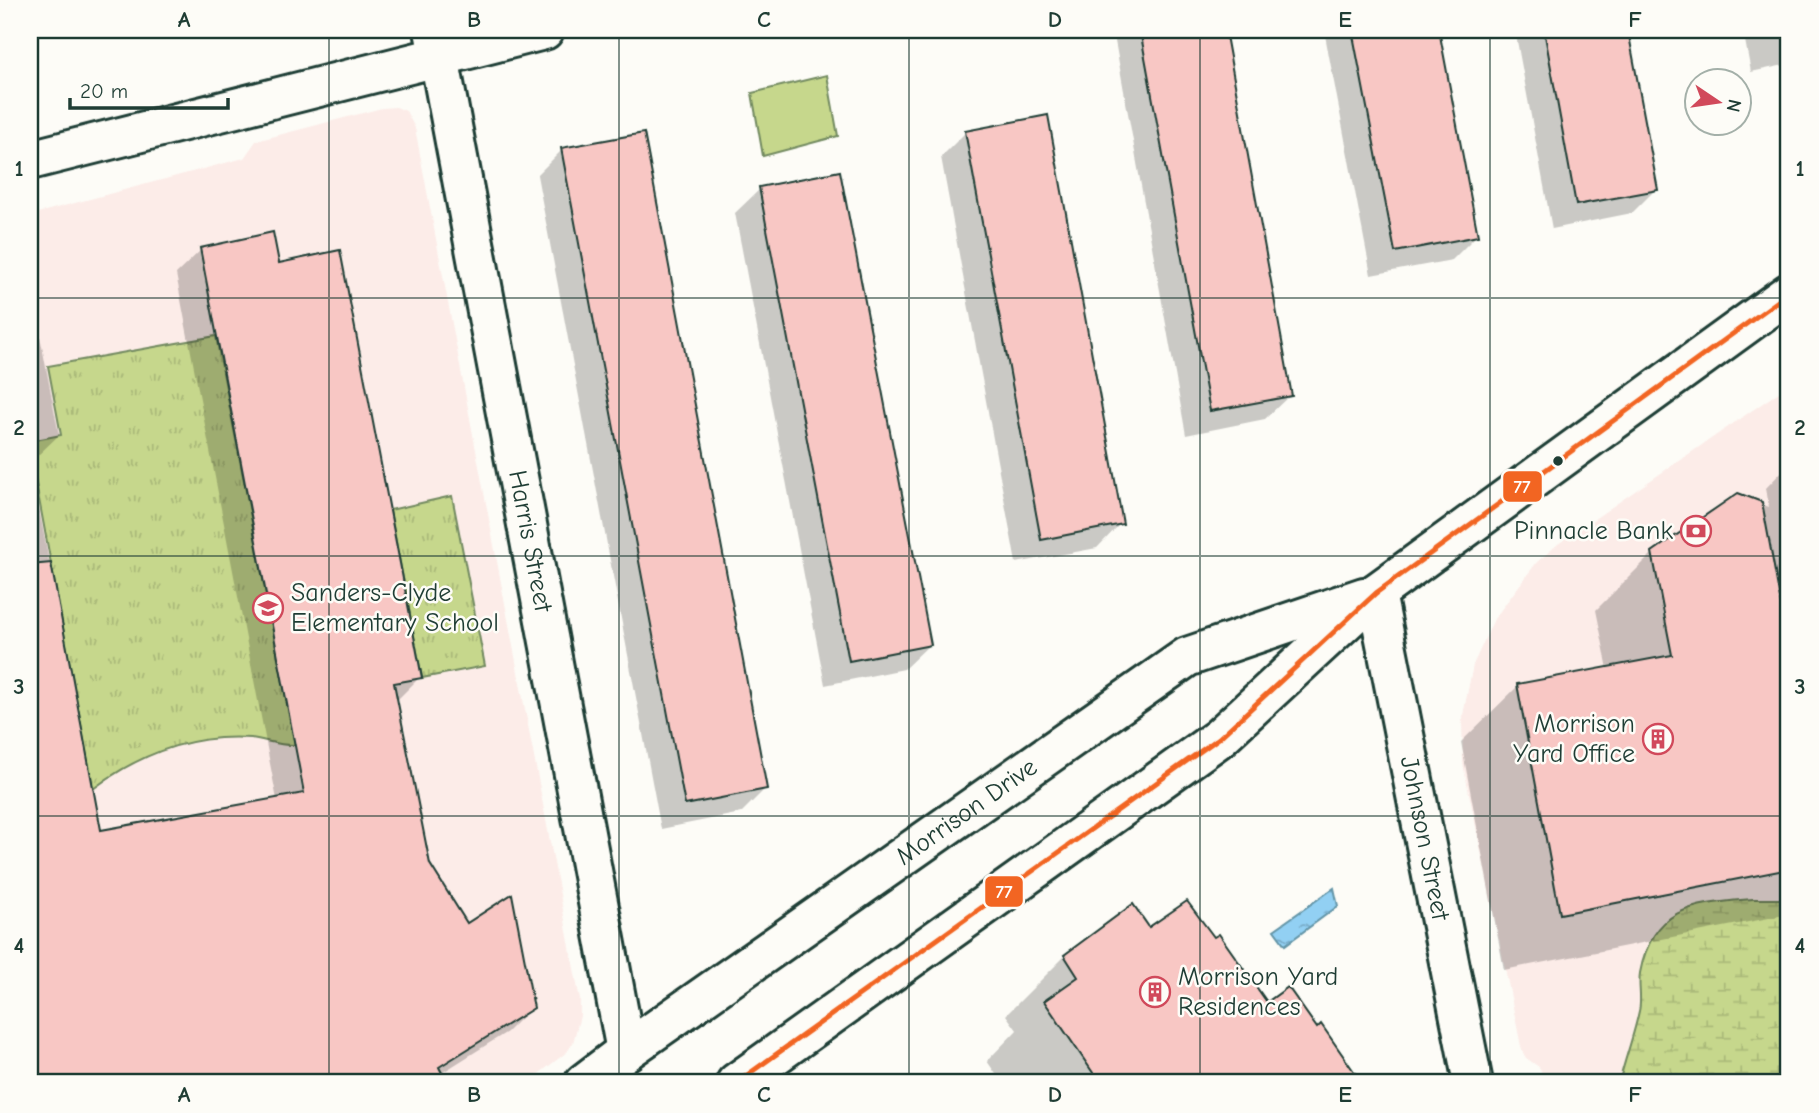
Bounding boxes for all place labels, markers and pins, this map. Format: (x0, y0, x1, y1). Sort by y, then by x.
unlabelled marker (1551, 454, 1565, 468)
bank icon: Pinnacle Bank (1679, 514, 1713, 548)
place label: Pinnacle Bank (1514, 516, 1673, 546)
place label: Sanders-Clyde Elementary School (291, 578, 499, 638)
school or university icon: Sanders-Clyde Elementary School (251, 591, 285, 625)
place label: Morrison Yard Office (1513, 709, 1635, 769)
building icon: Morrison Yard Office (1641, 722, 1675, 756)
place label: Morrison Yard Residences (1178, 962, 1338, 1022)
building icon: Morrison Yard Residences (1138, 975, 1172, 1009)

